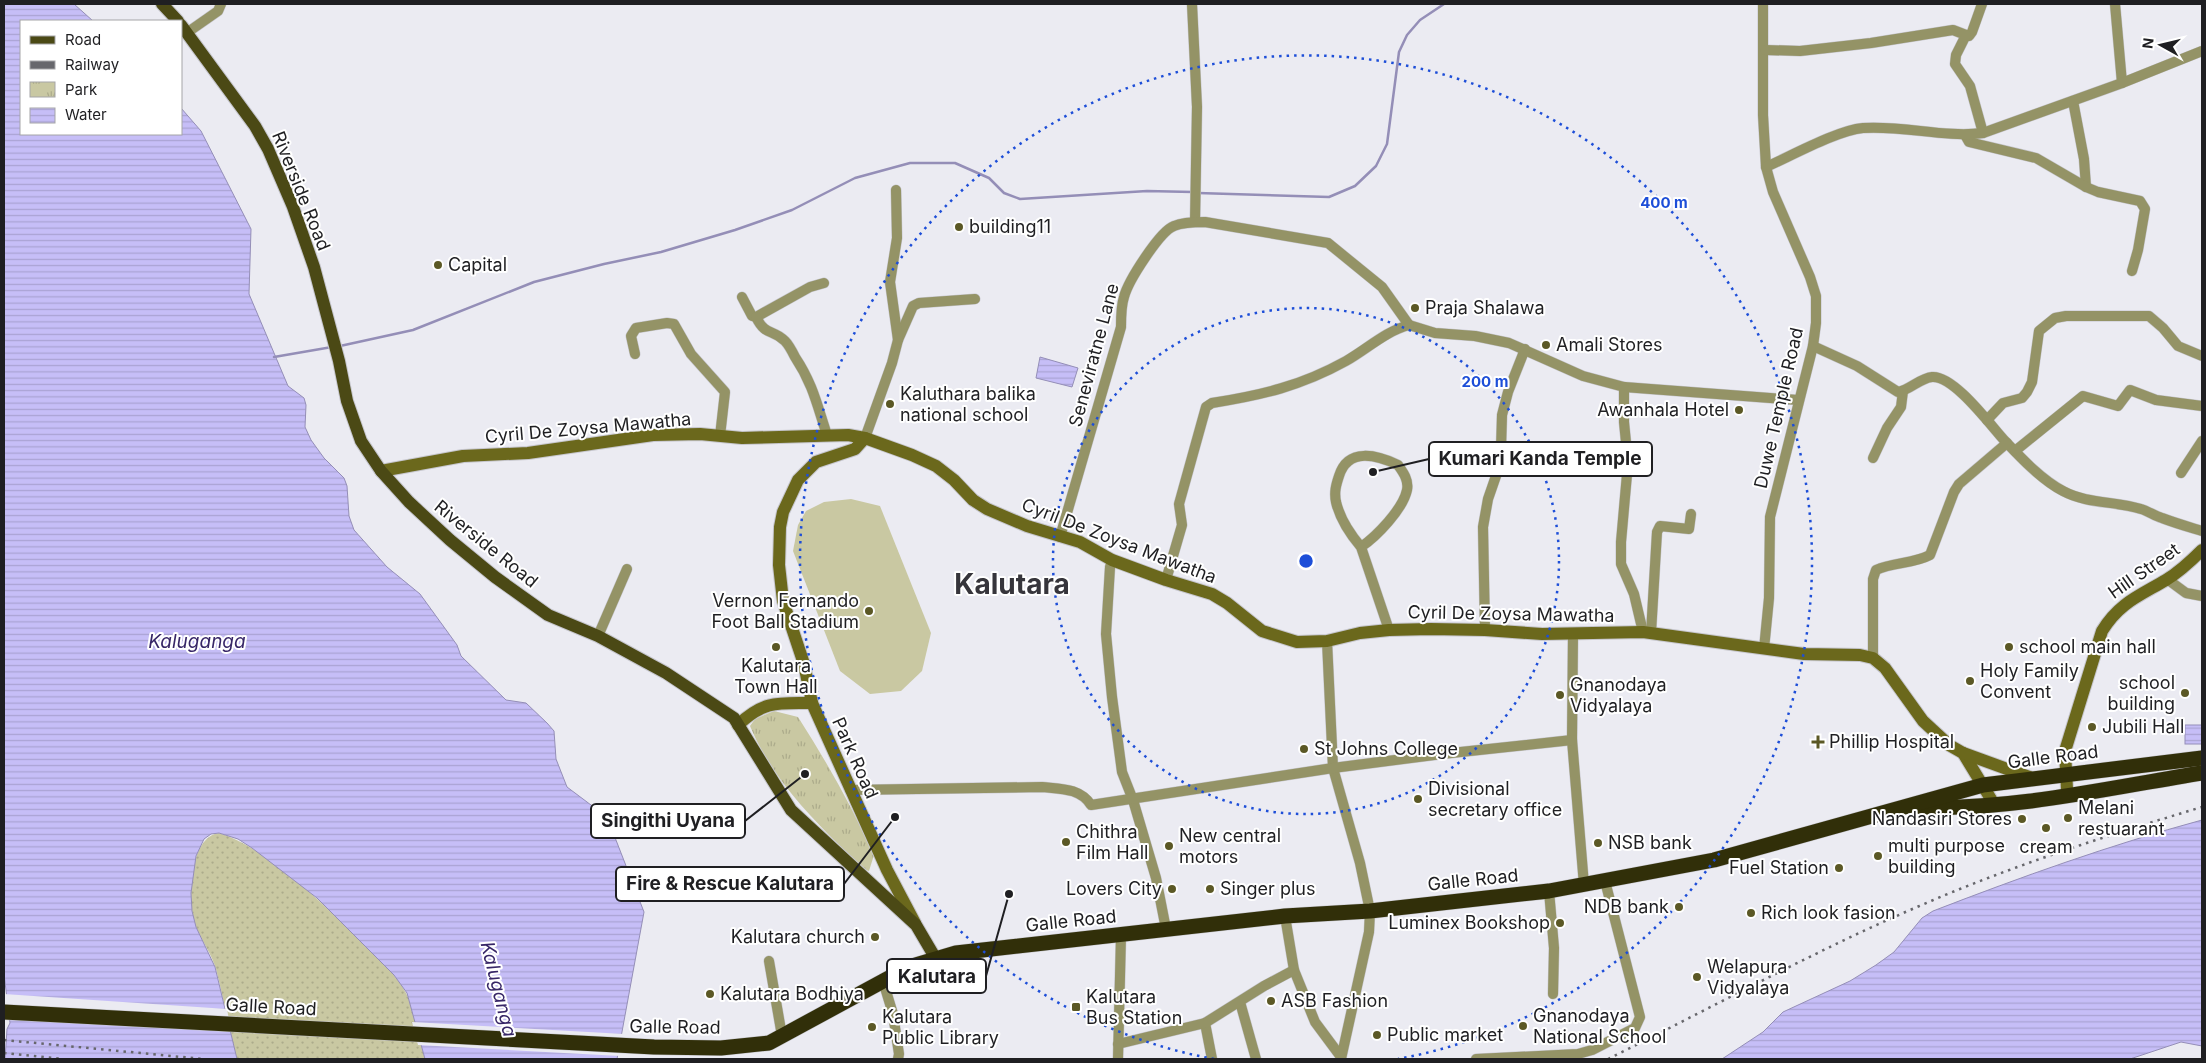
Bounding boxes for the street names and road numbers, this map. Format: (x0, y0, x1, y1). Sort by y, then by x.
street label: Riverside Road (268, 128, 335, 254)
street label: Seneviratne Lane (1064, 281, 1123, 429)
street label: Duwe Temple Road (1750, 325, 1807, 490)
street label: Cyril De Zoysa Mawatha (484, 408, 692, 447)
street label: Cyril De Zoysa Mawatha (1019, 494, 1220, 587)
street label: Riverside Road (430, 496, 542, 592)
street label: Hill Street (2104, 538, 2184, 603)
street label: Cyril De Zoysa Mawatha (1407, 601, 1615, 626)
street label: Park Road (828, 714, 883, 802)
street label: Galle Road (2006, 741, 2099, 772)
street label: Galle Road (1426, 864, 1519, 895)
street label: Galle Road (1024, 905, 1117, 936)
street label: Galle Road (225, 994, 317, 1019)
street label: Galle Road (629, 1015, 721, 1038)

